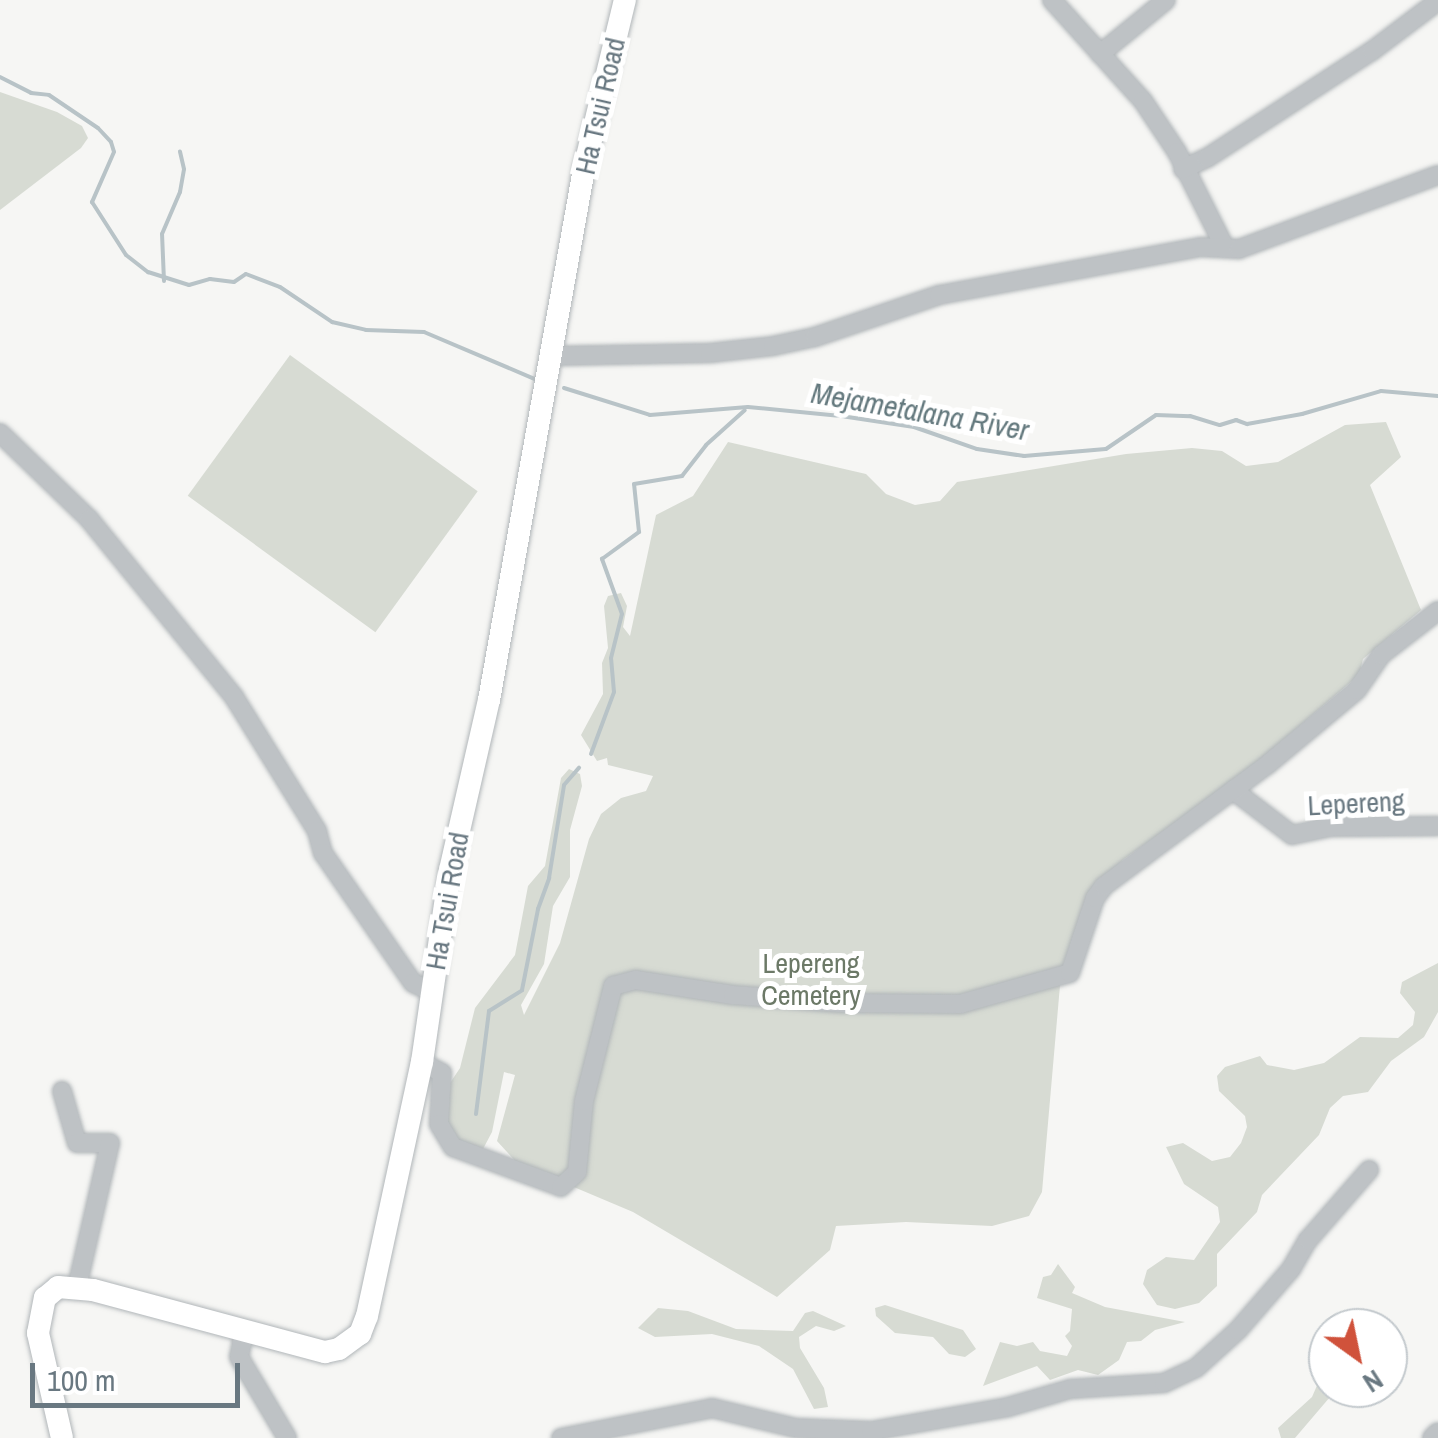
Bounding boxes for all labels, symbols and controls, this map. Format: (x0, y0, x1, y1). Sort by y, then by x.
street label: Ha Tsui Road (568, 34, 632, 178)
water label: Mejametalana River (808, 374, 1032, 448)
street label: Lepereng (1307, 784, 1405, 822)
street label: Ha Tsui Road (418, 829, 476, 973)
park label: Lepereng Cemetery (761, 946, 861, 1012)
north arrow (1308, 1308, 1408, 1408)
scale bar (35, 1343, 245, 1405)
text: 100 m (47, 1360, 115, 1400)
text: N (1356, 1361, 1391, 1402)

